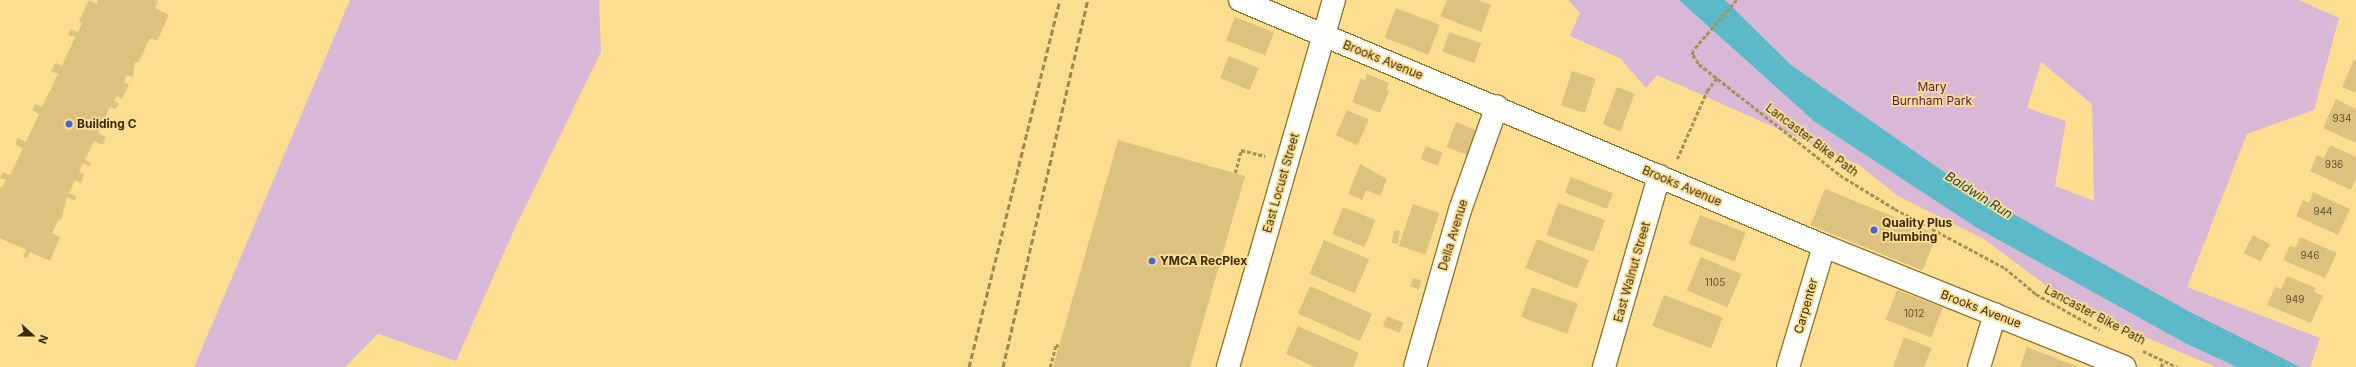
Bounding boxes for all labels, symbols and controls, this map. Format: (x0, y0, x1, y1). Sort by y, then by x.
street label: Brooks Avenue (1341, 37, 1425, 83)
park label: Mary Burnham Park (1892, 80, 1972, 108)
street label: Lancaster Bike Path (1763, 100, 1861, 180)
house number: 934 (2333, 113, 2351, 125)
place label: Building C (77, 117, 137, 131)
marker: Building C (64, 119, 74, 129)
street label: East Locust Street (1260, 132, 1302, 234)
house number: 936 (2325, 159, 2343, 171)
street label: Brooks Avenue (1640, 163, 1724, 209)
water label: Baldwin Run (1942, 168, 2016, 222)
street label: Della Avenue (1435, 198, 1471, 272)
house number: 944 (2313, 206, 2333, 218)
place label: Quality Plus Plumbing (1882, 216, 1952, 244)
street label: East Walnut Street (1611, 220, 1653, 324)
marker: Quality Plus Plumbing (1869, 225, 1879, 235)
house number: 946 (2301, 250, 2319, 262)
place label: YMCA RecPlex (1160, 254, 1247, 268)
marker: YMCA RecPlex (1147, 256, 1157, 266)
house number: 1105 (1705, 277, 1725, 289)
street label: Carpenter (1791, 277, 1821, 335)
street label: Lancaster Bike Path (2042, 282, 2148, 348)
street label: Brooks Avenue (1939, 287, 2023, 331)
house number: 949 (2286, 294, 2304, 306)
house number: 1012 (1904, 308, 1924, 320)
north arrow (12, 315, 52, 355)
text: N (35, 333, 51, 346)

